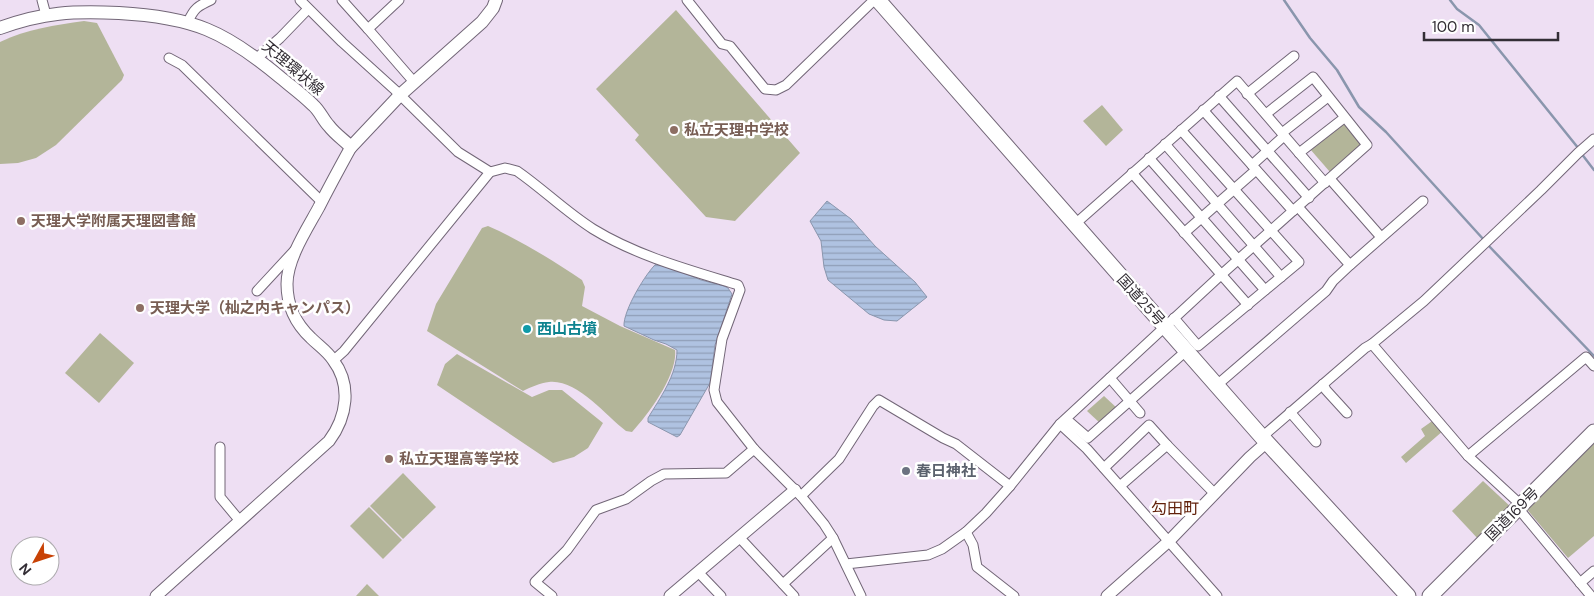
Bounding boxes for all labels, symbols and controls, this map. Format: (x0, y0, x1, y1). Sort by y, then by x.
scale bar (1424, 10, 1558, 42)
text: 100 m (1432, 17, 1475, 37)
street label: 天理環状線 (258, 36, 328, 100)
place label: 私立天理中学校 (684, 120, 789, 140)
marker: 私立天理中学校 (668, 124, 680, 136)
place label: 天理大学附属天理図書館 (31, 211, 196, 231)
marker: 天理大学附属天理図書館 (15, 215, 27, 227)
street label: 国道25号 (1113, 270, 1169, 330)
place label: 天理大学（杣之内キャンパス） (150, 298, 360, 318)
marker: 天理大学（杣之内キャンパス） (134, 302, 146, 314)
place label: 西山古墳 (537, 319, 597, 339)
marker: 西山古墳 (521, 323, 533, 335)
place label: 私立天理高等学校 (399, 449, 519, 469)
marker: 私立天理高等学校 (383, 453, 395, 465)
place label: 春日神社 (916, 461, 976, 481)
marker: 春日神社 (900, 465, 912, 477)
street label: 国道169号 (1481, 483, 1543, 545)
district label: 勾田町 (1151, 498, 1199, 519)
north arrow (10, 536, 60, 586)
text: N (15, 560, 35, 579)

